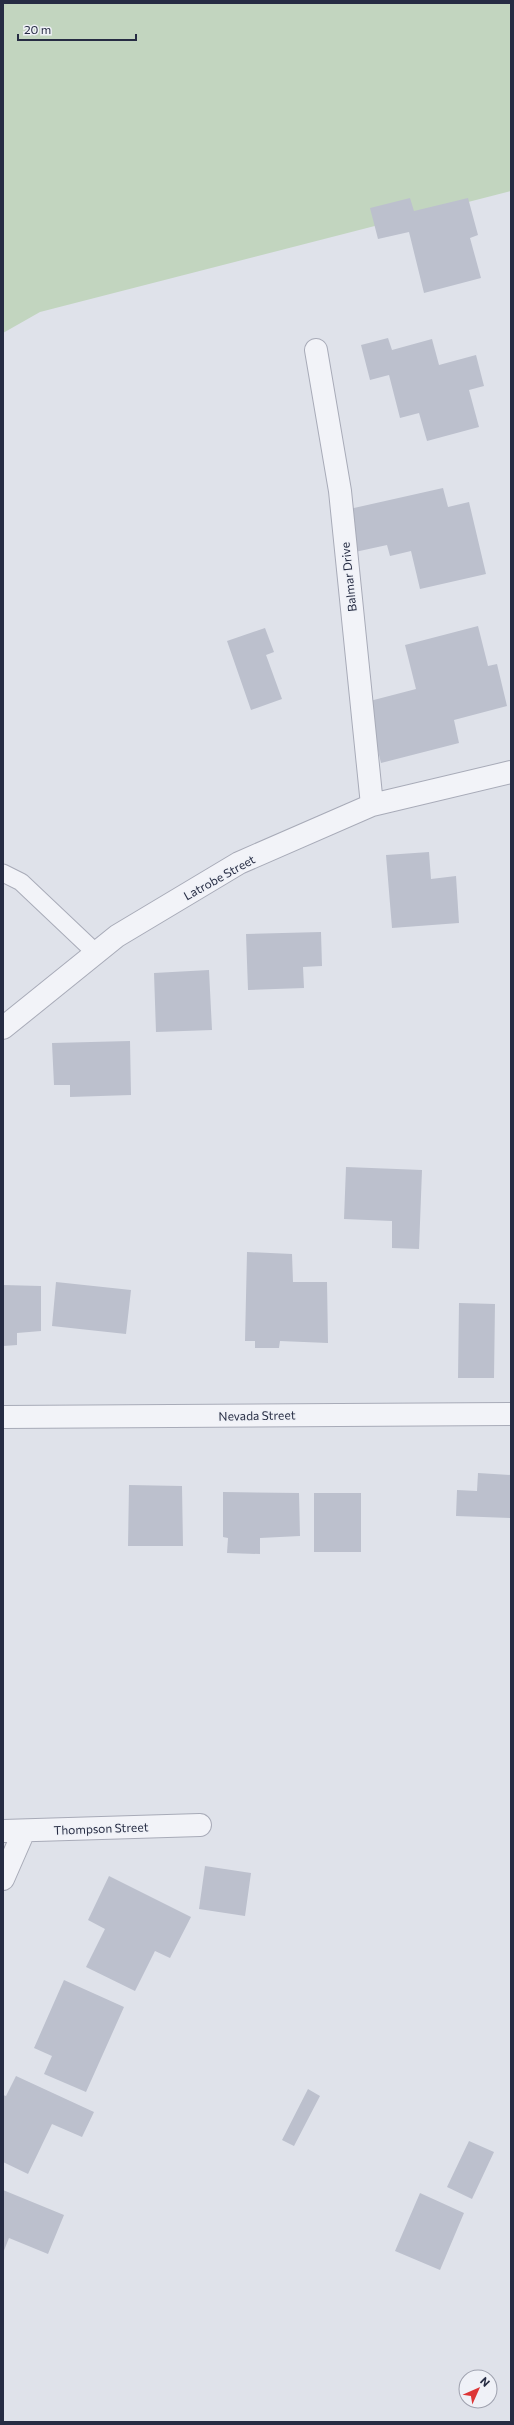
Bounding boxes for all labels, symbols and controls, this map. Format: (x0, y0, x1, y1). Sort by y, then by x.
scale bar (18, 16, 136, 42)
text: 20 m (24, 22, 51, 36)
street label: Balmar Drive (337, 542, 359, 612)
street label: Latrobe Street (181, 852, 257, 902)
street label: Nevada Street (218, 1407, 296, 1423)
street label: Thompson Street (53, 1819, 149, 1837)
north arrow (458, 2369, 498, 2409)
text: N (478, 2374, 493, 2389)

